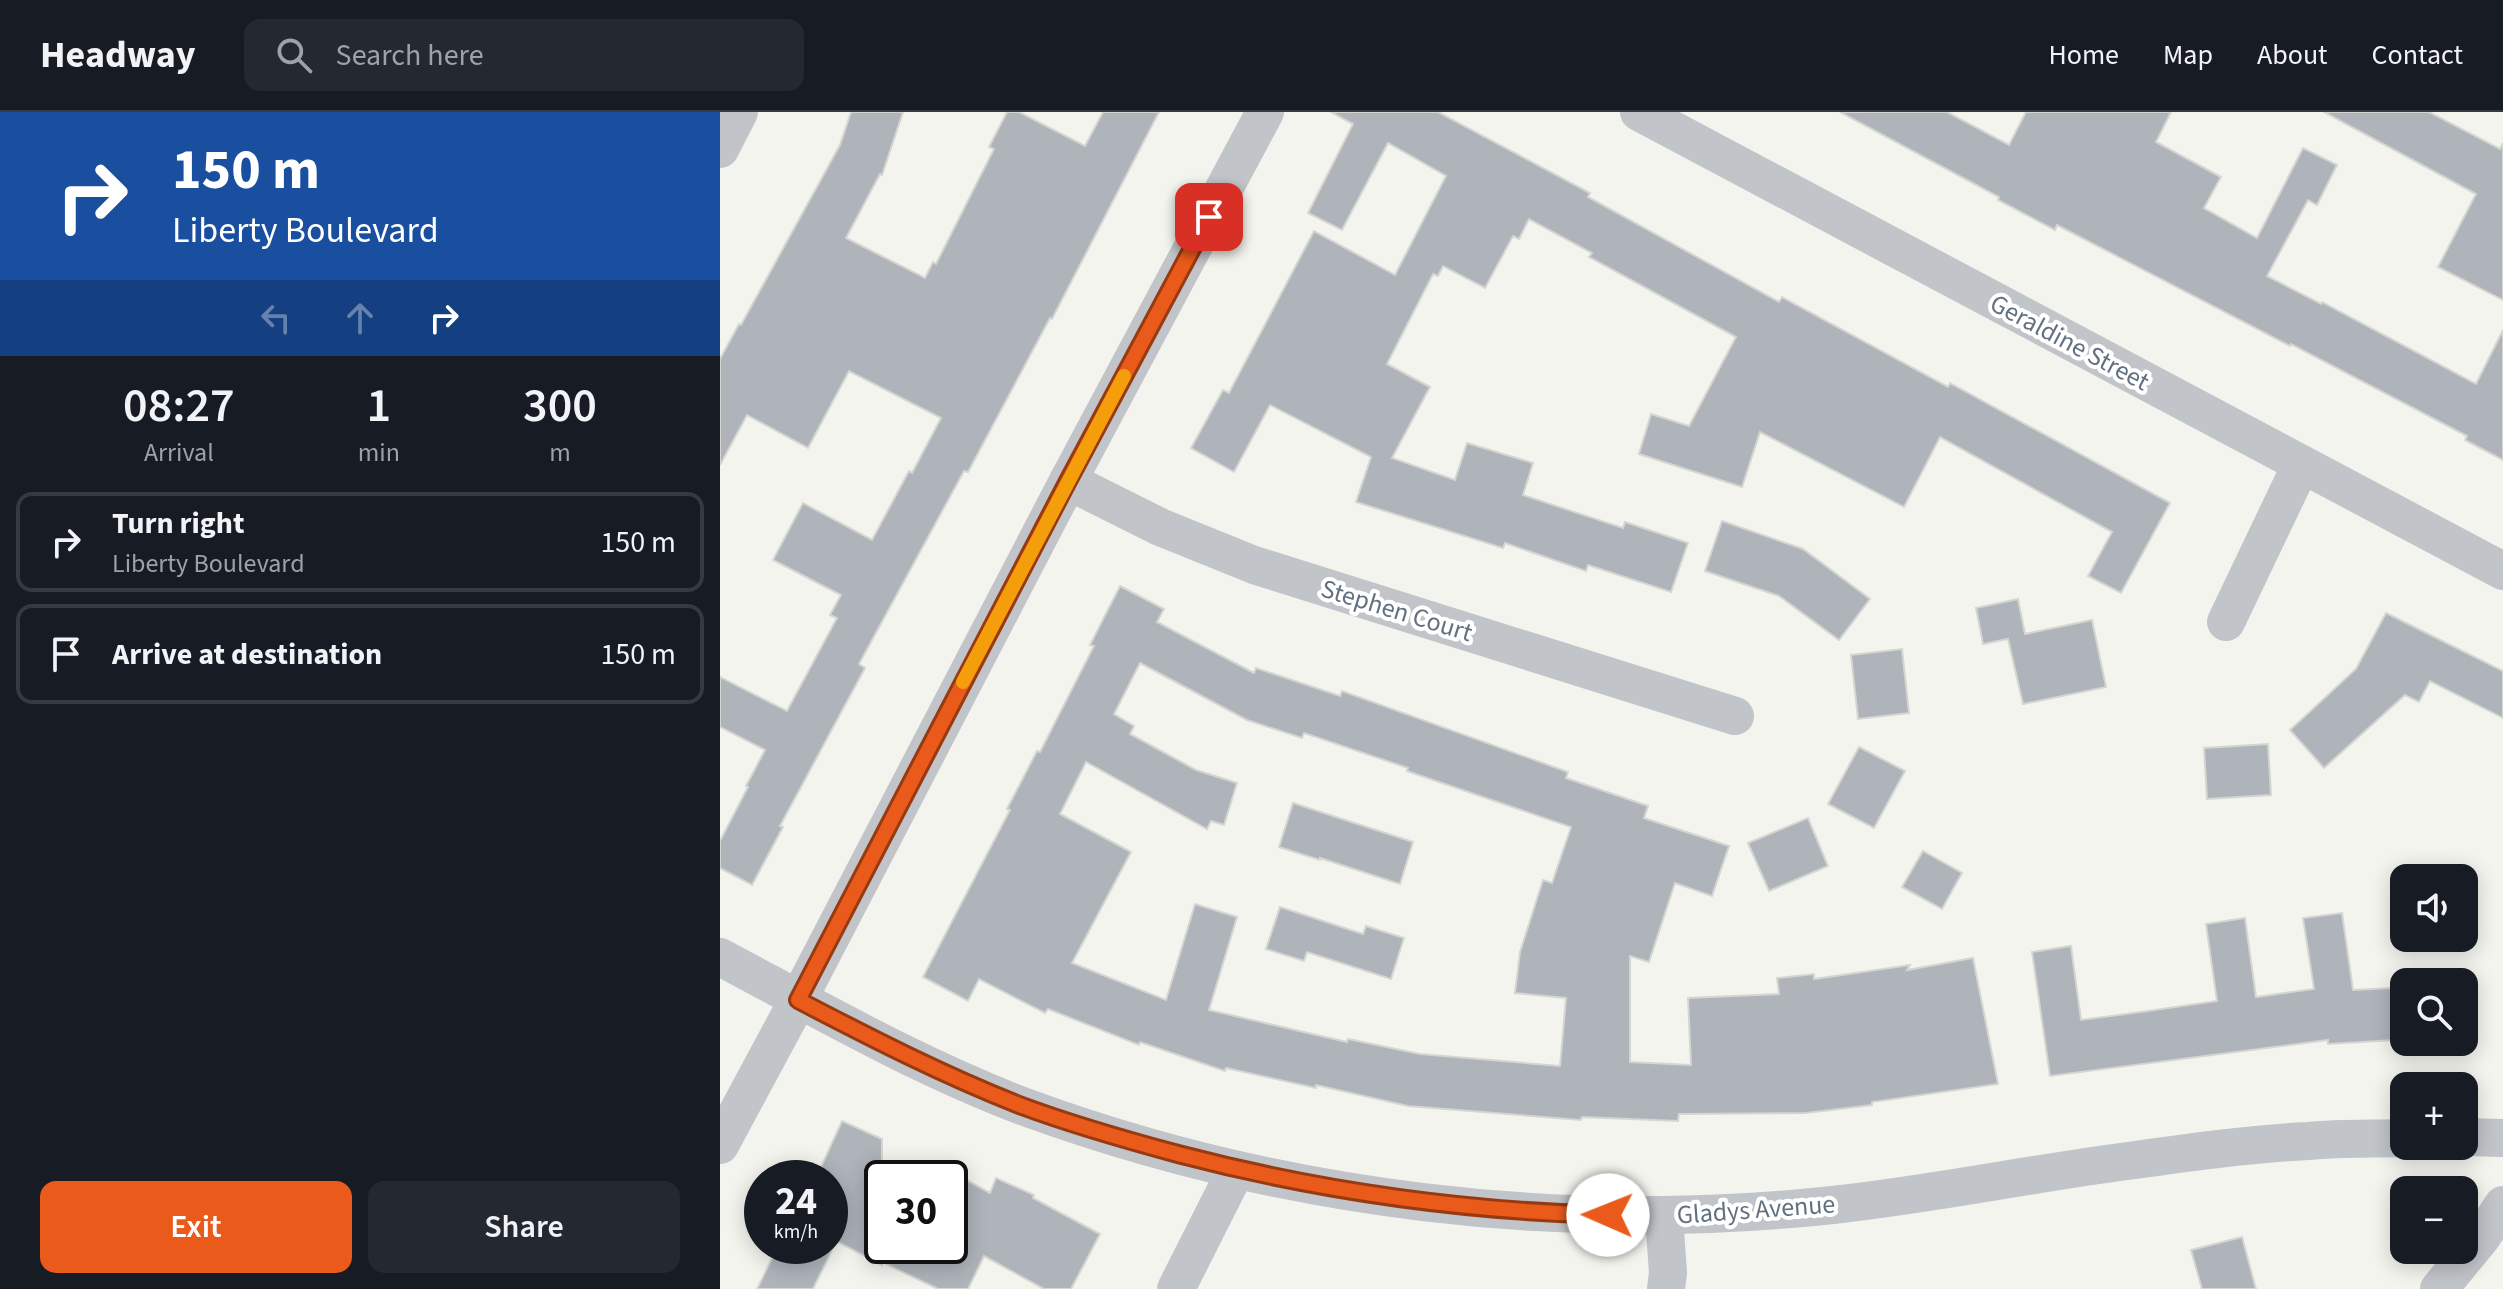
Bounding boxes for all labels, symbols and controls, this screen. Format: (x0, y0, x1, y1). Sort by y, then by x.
search box (244, 19, 804, 91)
text: Headway (40, 28, 196, 82)
icon: search (272, 33, 316, 77)
text: Search here (336, 34, 484, 77)
text: Home (2048, 35, 2119, 75)
text: Map (2163, 35, 2213, 75)
text: About (2257, 35, 2328, 75)
text: Contact (2372, 35, 2463, 75)
text: 150 m (172, 131, 320, 210)
icon: right (40, 144, 144, 248)
pin (1175, 183, 1243, 251)
icon: arrive (1187, 195, 1231, 239)
text: Liberty Boulevard (172, 205, 439, 256)
street label: Geraldine Street (1984, 285, 2156, 400)
icon: left (254, 296, 298, 340)
icon: ahead (338, 296, 382, 340)
icon: right (422, 296, 466, 340)
text: 08:27 (123, 372, 235, 440)
text: 1 (367, 372, 391, 440)
text: 300 (523, 372, 597, 440)
text: Arrival (144, 434, 214, 471)
text: min (358, 434, 400, 471)
text: m (549, 434, 571, 471)
text: Turn right (112, 502, 244, 545)
icon: right (44, 520, 88, 564)
text: 150 m (600, 521, 676, 564)
text: Liberty Boulevard (112, 545, 305, 582)
street label: Stephen Court (1317, 570, 1477, 651)
icon: arrive (44, 632, 88, 676)
text: Arrive at destination (112, 633, 382, 676)
text: 150 m (600, 633, 676, 676)
map controls (2390, 864, 2478, 1264)
button: sound (2390, 864, 2478, 952)
button: search (2390, 968, 2478, 1056)
button: + (2390, 1072, 2478, 1160)
speed limit sign: 30 (864, 1160, 968, 1264)
text: 24 (775, 1173, 817, 1230)
position arrow (1566, 1173, 1650, 1257)
button: − (2390, 1176, 2478, 1264)
button: Exit (40, 1181, 352, 1273)
button: Share (368, 1181, 680, 1273)
street label: Gladys Avenue (1676, 1186, 1836, 1233)
text: km/h (774, 1218, 818, 1246)

